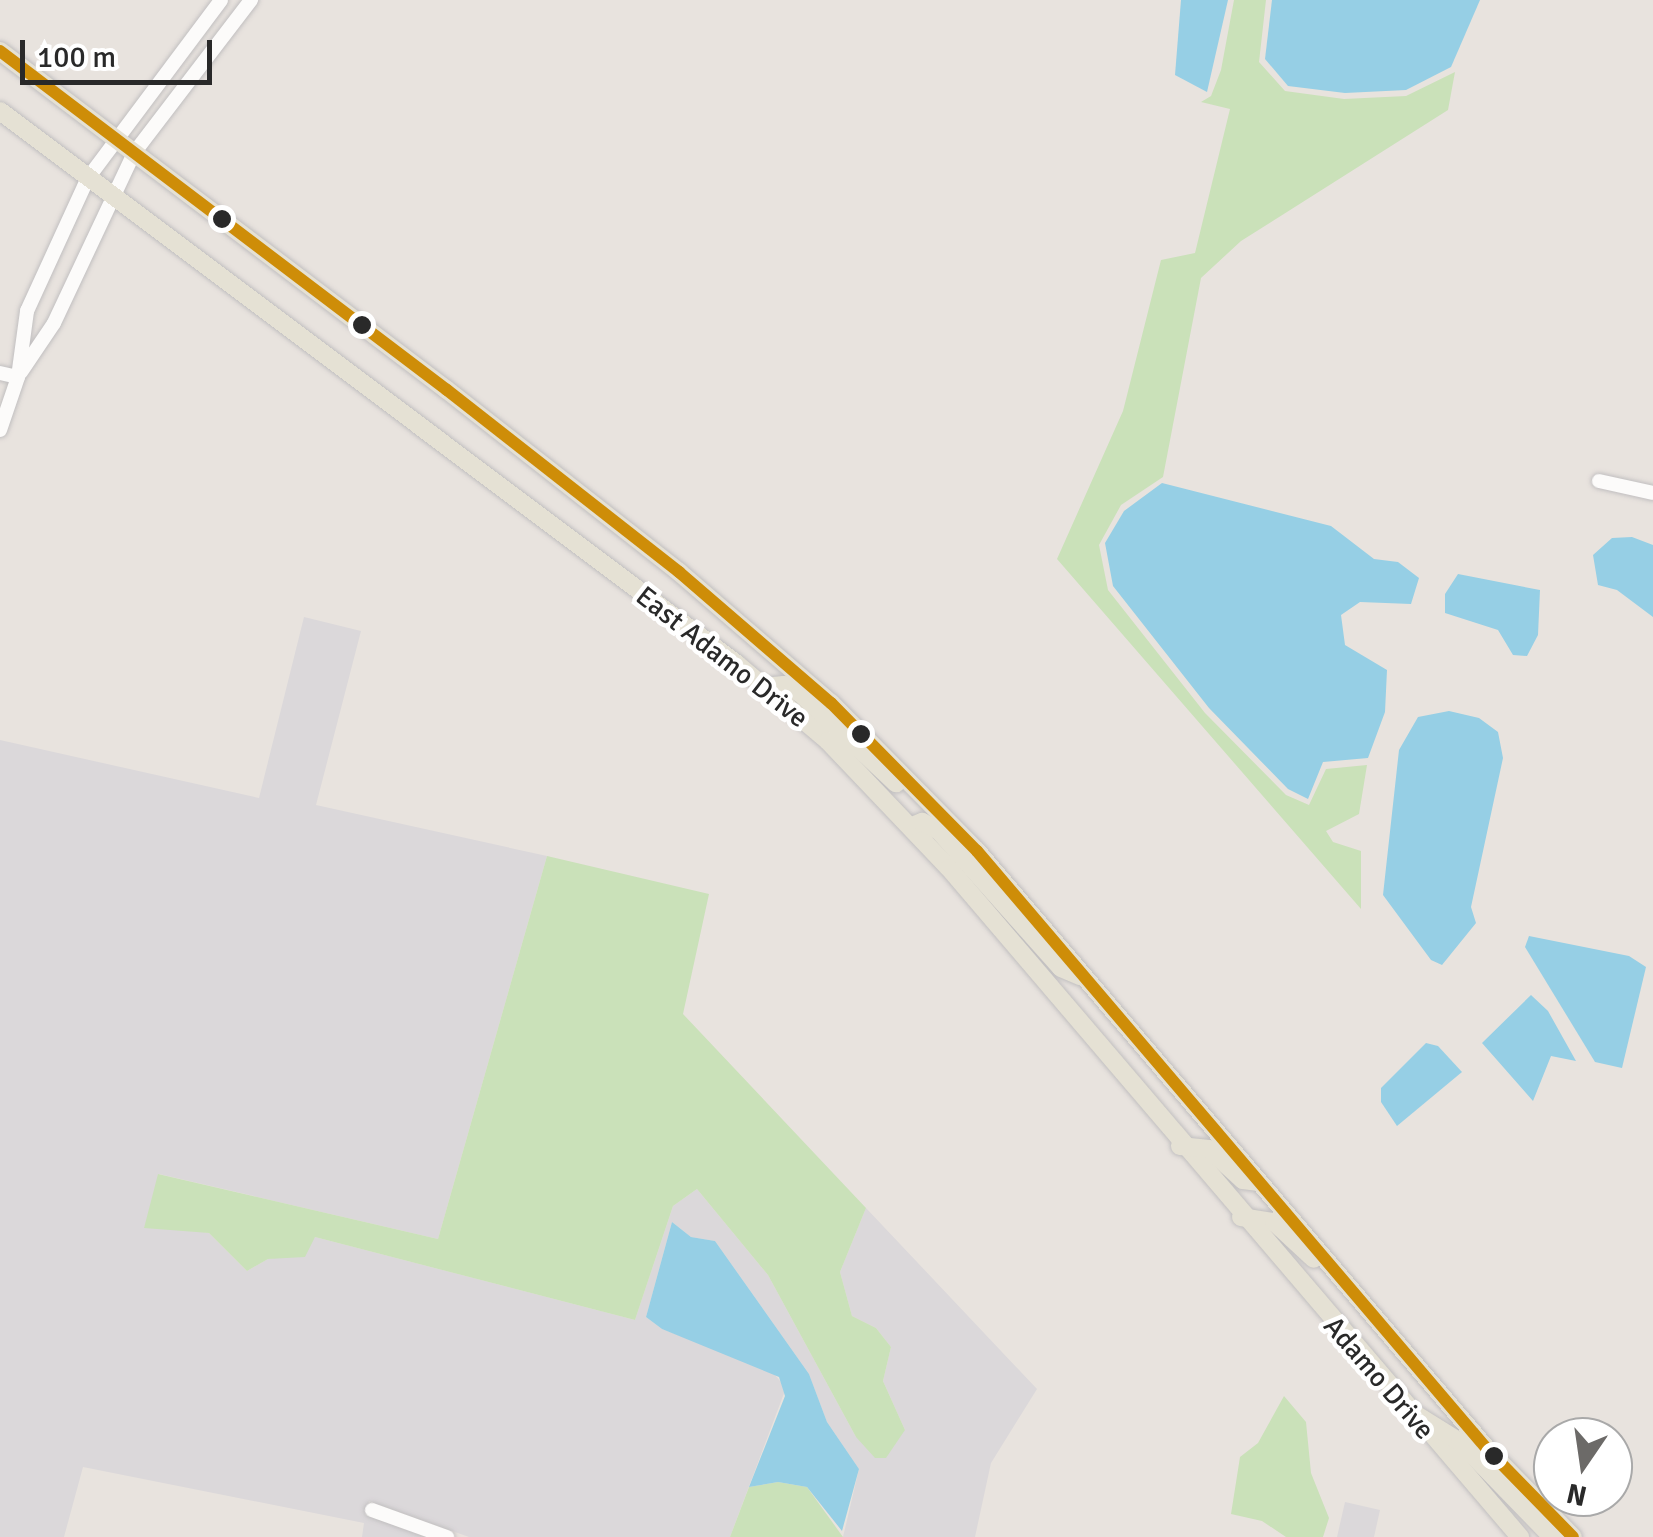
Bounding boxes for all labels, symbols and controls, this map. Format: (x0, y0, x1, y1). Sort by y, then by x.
scale bar (25, 20, 218, 82)
text: 100 m (37, 39, 116, 76)
unlabelled marker (212, 209, 232, 229)
unlabelled marker (352, 315, 372, 335)
street label: East Adamo Drive (629, 579, 815, 735)
unlabelled marker (851, 724, 871, 744)
street label: Adamo Drive (1317, 1310, 1441, 1446)
north arrow (1533, 1417, 1633, 1517)
unlabelled marker (1484, 1446, 1504, 1466)
text: N (1563, 1476, 1590, 1513)

